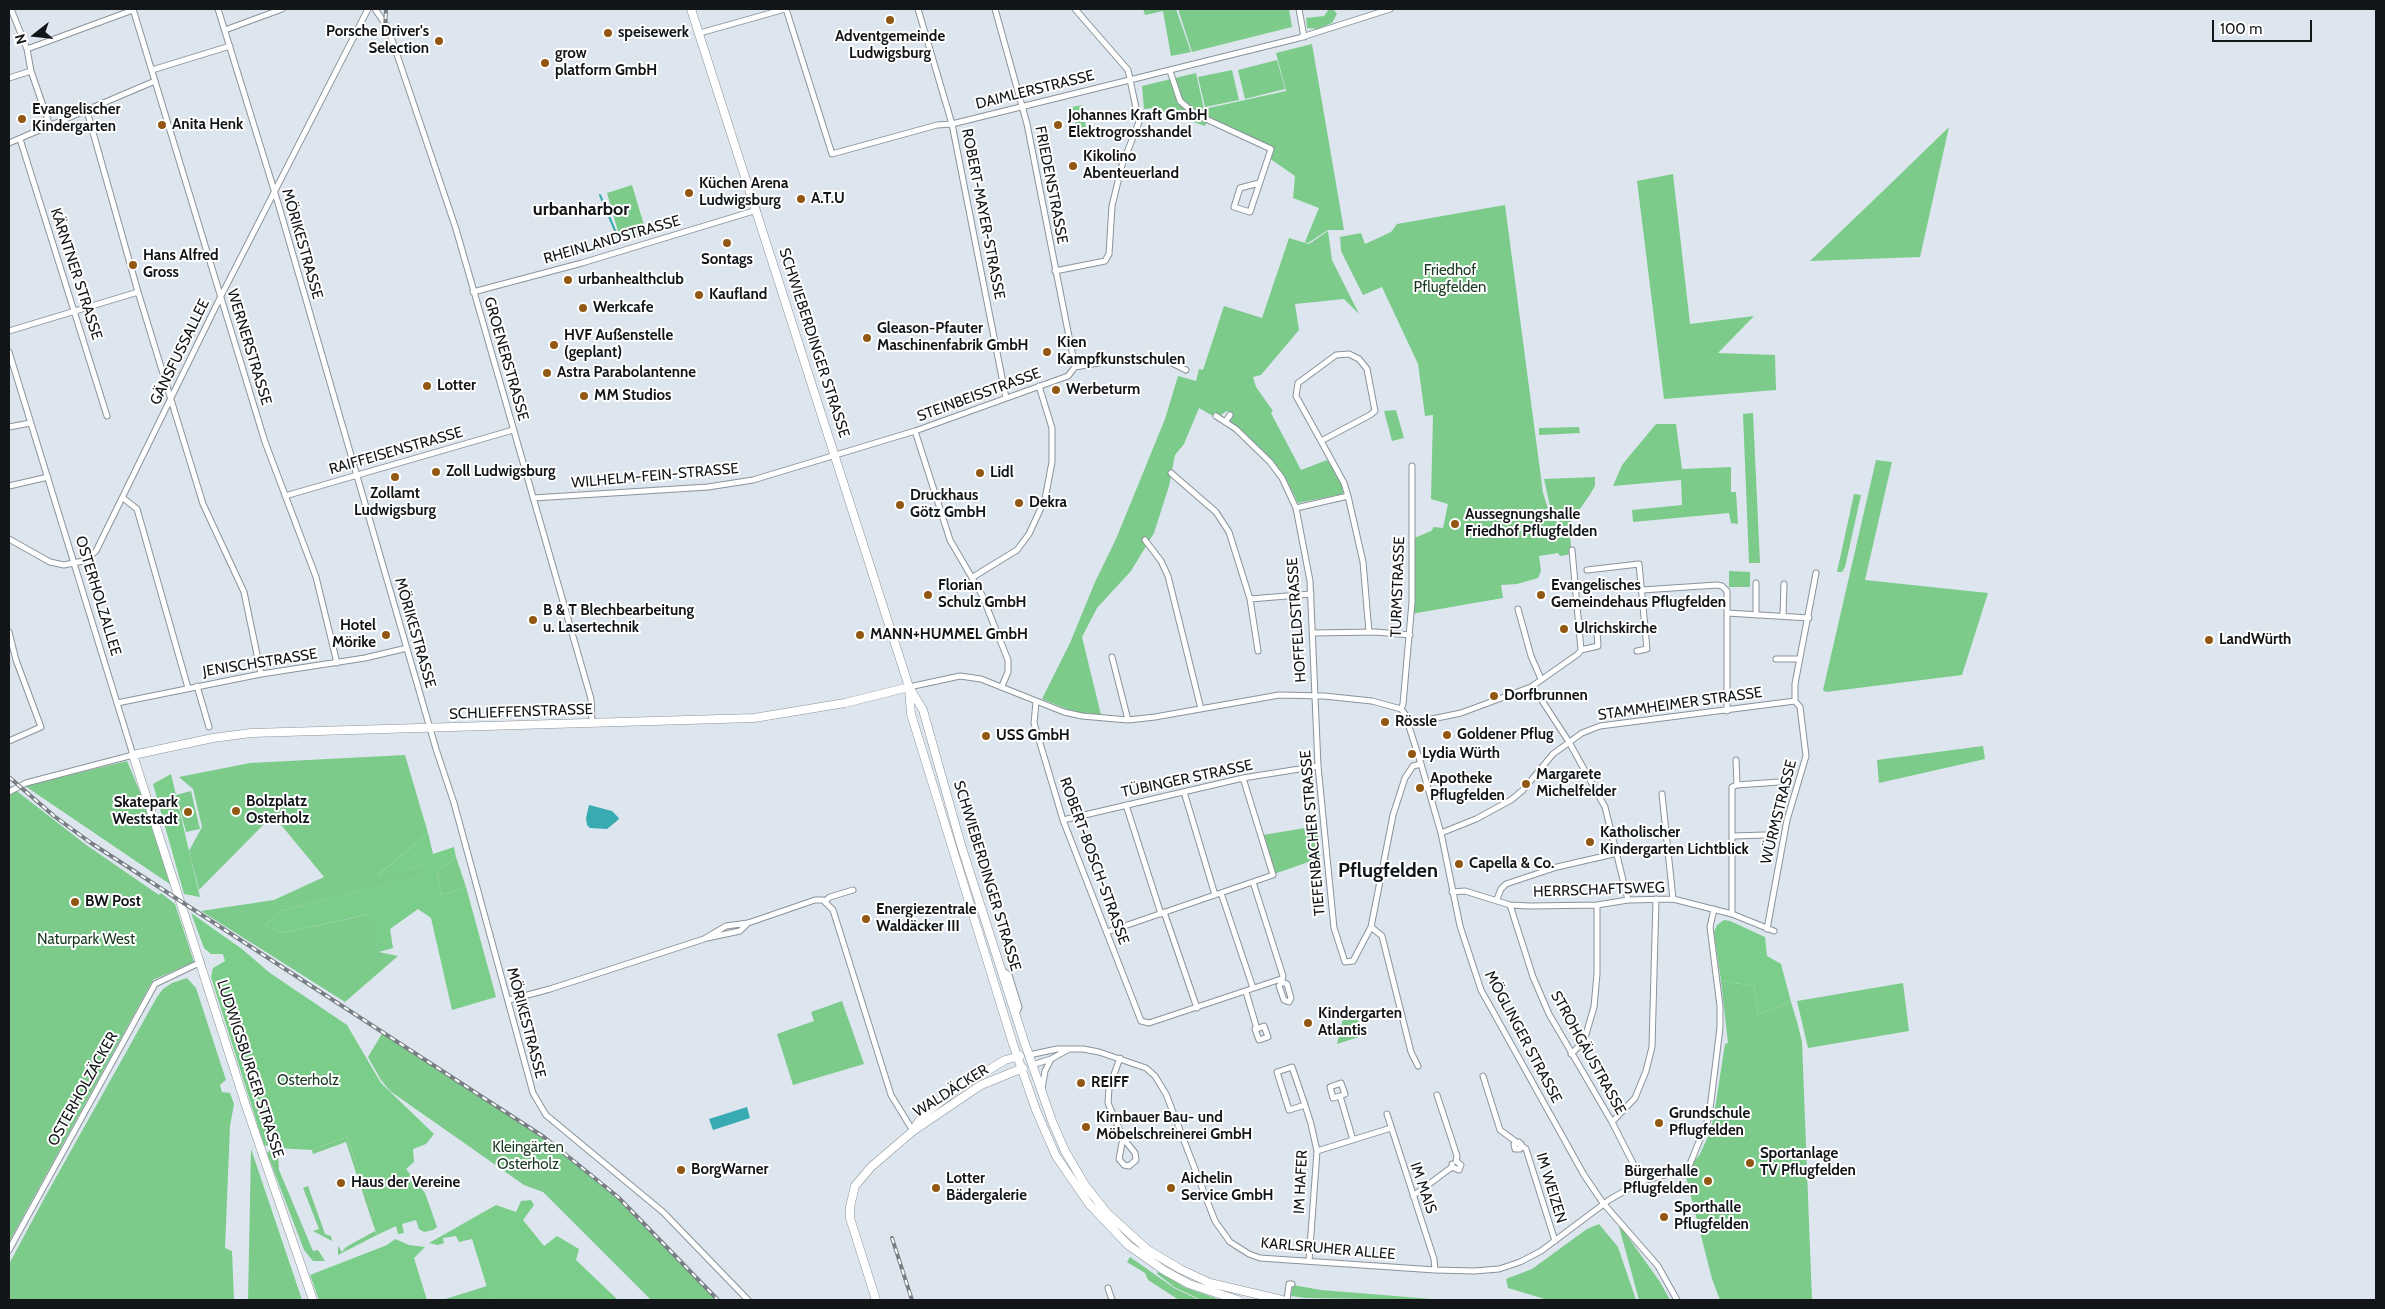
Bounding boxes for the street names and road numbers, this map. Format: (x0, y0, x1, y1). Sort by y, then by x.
street label: DAIMLERSTRASSE (974, 67, 1096, 113)
street label: FRIEDENSTRASSE (1031, 125, 1071, 245)
street label: ROBERT-MAYER-STRASSE (958, 127, 1008, 301)
street label: MÖRIKESTRASSE (278, 187, 326, 301)
street label: KÄRNTNER STRASSE (46, 206, 106, 342)
street label: RHEINLANDSTRASSE (542, 212, 682, 268)
street label: SCHWIEBERDINGER STRASSE (775, 246, 853, 440)
street label: WERNERSTRASSE (223, 287, 275, 407)
street label: GROENERSTRASSE (480, 295, 532, 423)
street label: GÄNSFUSSALLEE (147, 296, 213, 408)
street label: STEINBEISSTRASSE (915, 364, 1043, 426)
street label: RAIFFEISENSTRASSE (327, 423, 465, 479)
street label: WILHELM-FEIN-STRASSE (571, 460, 739, 492)
street label: OSTERHOLZALLEE (71, 534, 125, 658)
street label: TURMSTRASSE (1387, 536, 1409, 638)
street label: HOFFELDSTRASSE (1284, 557, 1310, 683)
street label: MÖRIKESTRASSE (391, 576, 439, 690)
street label: JENISCHSTRASSE (201, 645, 319, 681)
street label: STAMMHEIMER STRASSE (1597, 684, 1763, 724)
street label: SCHLIEFFENSTRASSE (449, 700, 593, 724)
street label: TIEFENBACHER STRASSE (1297, 749, 1329, 917)
street label: TÜBINGER STRASSE (1120, 756, 1254, 802)
street label: WÜRMSTRASSE (1757, 758, 1801, 866)
street label: ROBERT-BOSCH-STRASSE (1055, 775, 1133, 947)
street label: SCHWIEBERDINGER STRASSE (949, 779, 1025, 973)
street label: HERRSCHAFTSWEG (1533, 879, 1665, 901)
street label: MÖRIKESTRASSE (503, 966, 549, 1080)
street label: MÖGLINGER STRASSE (1480, 968, 1566, 1106)
street label: LUDWIGSBURGER STRASSE (213, 978, 287, 1160)
street label: STROHGÄUSTRASSE (1546, 988, 1630, 1118)
street label: OSTERHOLZÄCKER (44, 1029, 122, 1149)
street label: WALDÄCKER (910, 1061, 992, 1121)
street label: IM HAFER (1290, 1149, 1312, 1215)
street label: IM WEIZEN (1532, 1151, 1570, 1225)
street label: IM MAIS (1406, 1160, 1440, 1216)
street label: KARLSRUHER ALLEE (1260, 1234, 1396, 1264)

